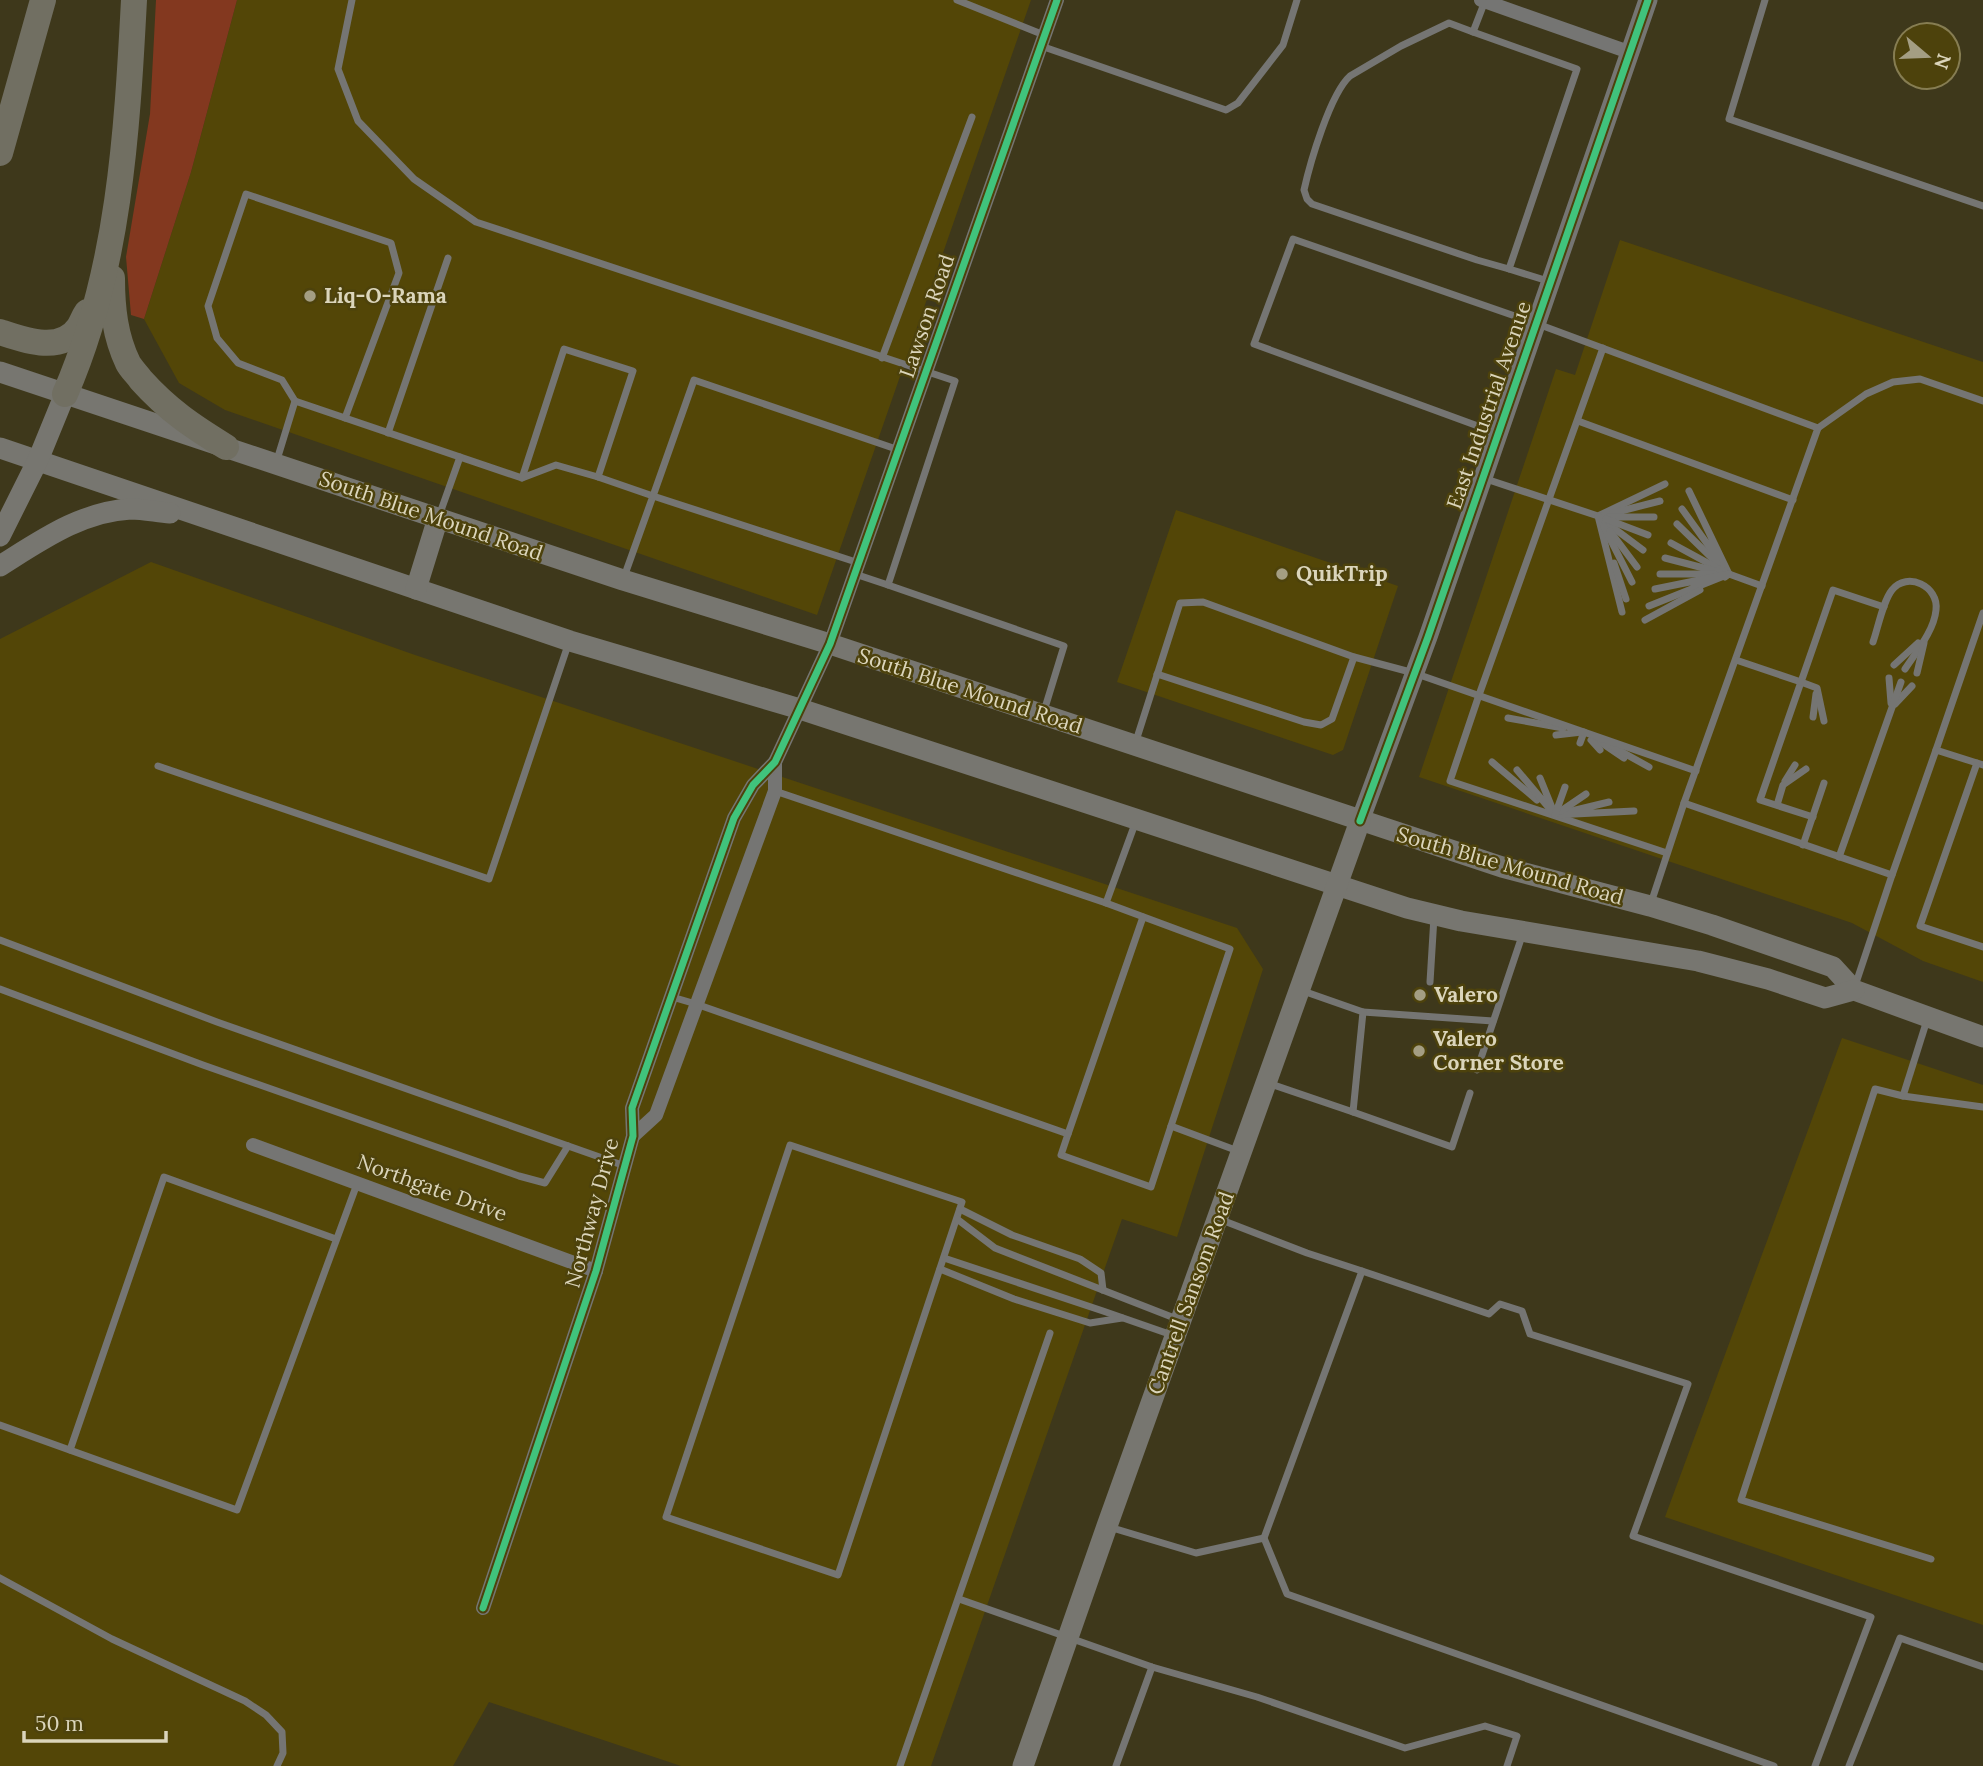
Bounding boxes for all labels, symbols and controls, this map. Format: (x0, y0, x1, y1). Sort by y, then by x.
north arrow (1892, 21, 1962, 91)
text: N (1929, 51, 1957, 73)
street label: Lawson Road (893, 250, 960, 381)
place label: Liq-O-Rama (324, 282, 447, 309)
marker: Liq-O-Rama (302, 288, 318, 304)
street label: East Industrial Avenue (1440, 297, 1537, 512)
street label: South Blue Mound Road (316, 465, 546, 566)
place label: QuikTrip (1296, 560, 1388, 587)
marker: QuikTrip (1274, 566, 1290, 582)
street label: South Blue Mound Road (854, 641, 1086, 740)
street label: South Blue Mound Road (1394, 820, 1627, 911)
place label: Valero (1434, 981, 1498, 1008)
marker: Valero (1412, 987, 1428, 1003)
place label: Valero Corner Store (1433, 1025, 1564, 1076)
marker: Valero Corner Store (1411, 1043, 1427, 1059)
street label: Northway Drive (559, 1135, 625, 1291)
street label: Northgate Drive (353, 1148, 511, 1227)
street label: Cantrell Sansom Road (1141, 1188, 1240, 1398)
scale bar (24, 1700, 166, 1744)
text: 50 m (35, 1710, 84, 1737)

